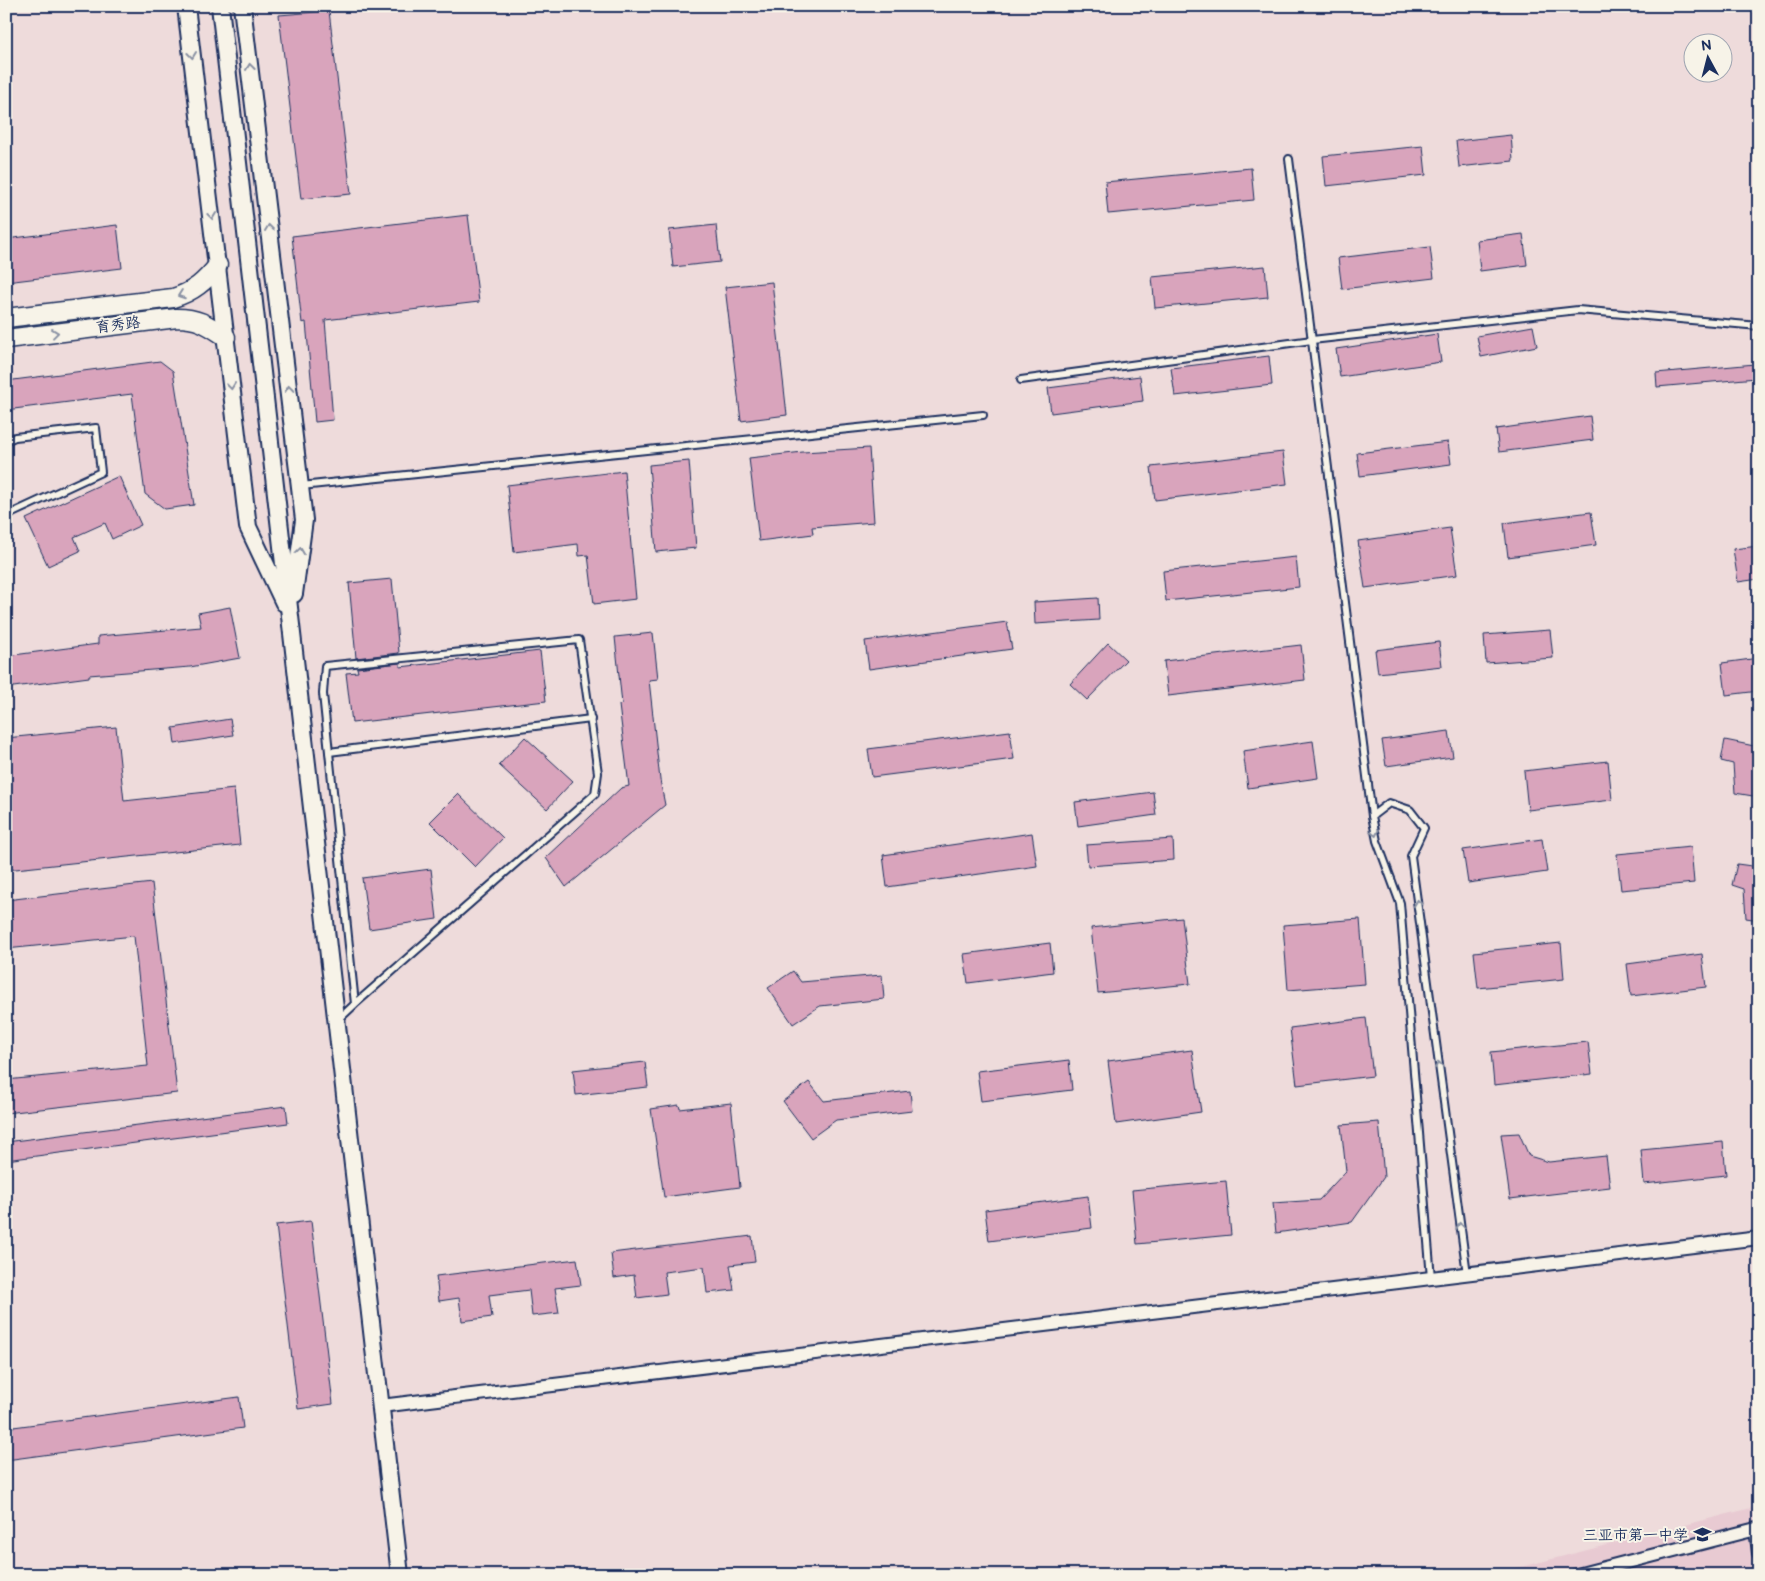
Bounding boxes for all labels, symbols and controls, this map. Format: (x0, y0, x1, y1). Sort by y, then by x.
north arrow (1682, 32, 1732, 82)
text: N (1700, 37, 1713, 55)
one-way arrow (186, 51, 197, 59)
one-way arrow (245, 62, 255, 71)
one-way arrow (206, 212, 217, 220)
one-way arrow (264, 224, 275, 232)
one-way arrow (177, 289, 186, 299)
street label: 育秀路 (95, 313, 141, 337)
one-way arrow (51, 328, 59, 339)
one-way arrow (225, 382, 236, 390)
one-way arrow (284, 385, 295, 393)
one-way arrow (294, 546, 305, 554)
one-way arrow (1370, 828, 1380, 837)
one-way arrow (1413, 899, 1423, 908)
one-way arrow (1434, 1060, 1445, 1068)
one-way arrow (1455, 1221, 1466, 1229)
school or university icon: 三亚市第一中学 (1692, 1525, 1712, 1545)
place label: 三亚市第一中学 (1583, 1526, 1688, 1545)

